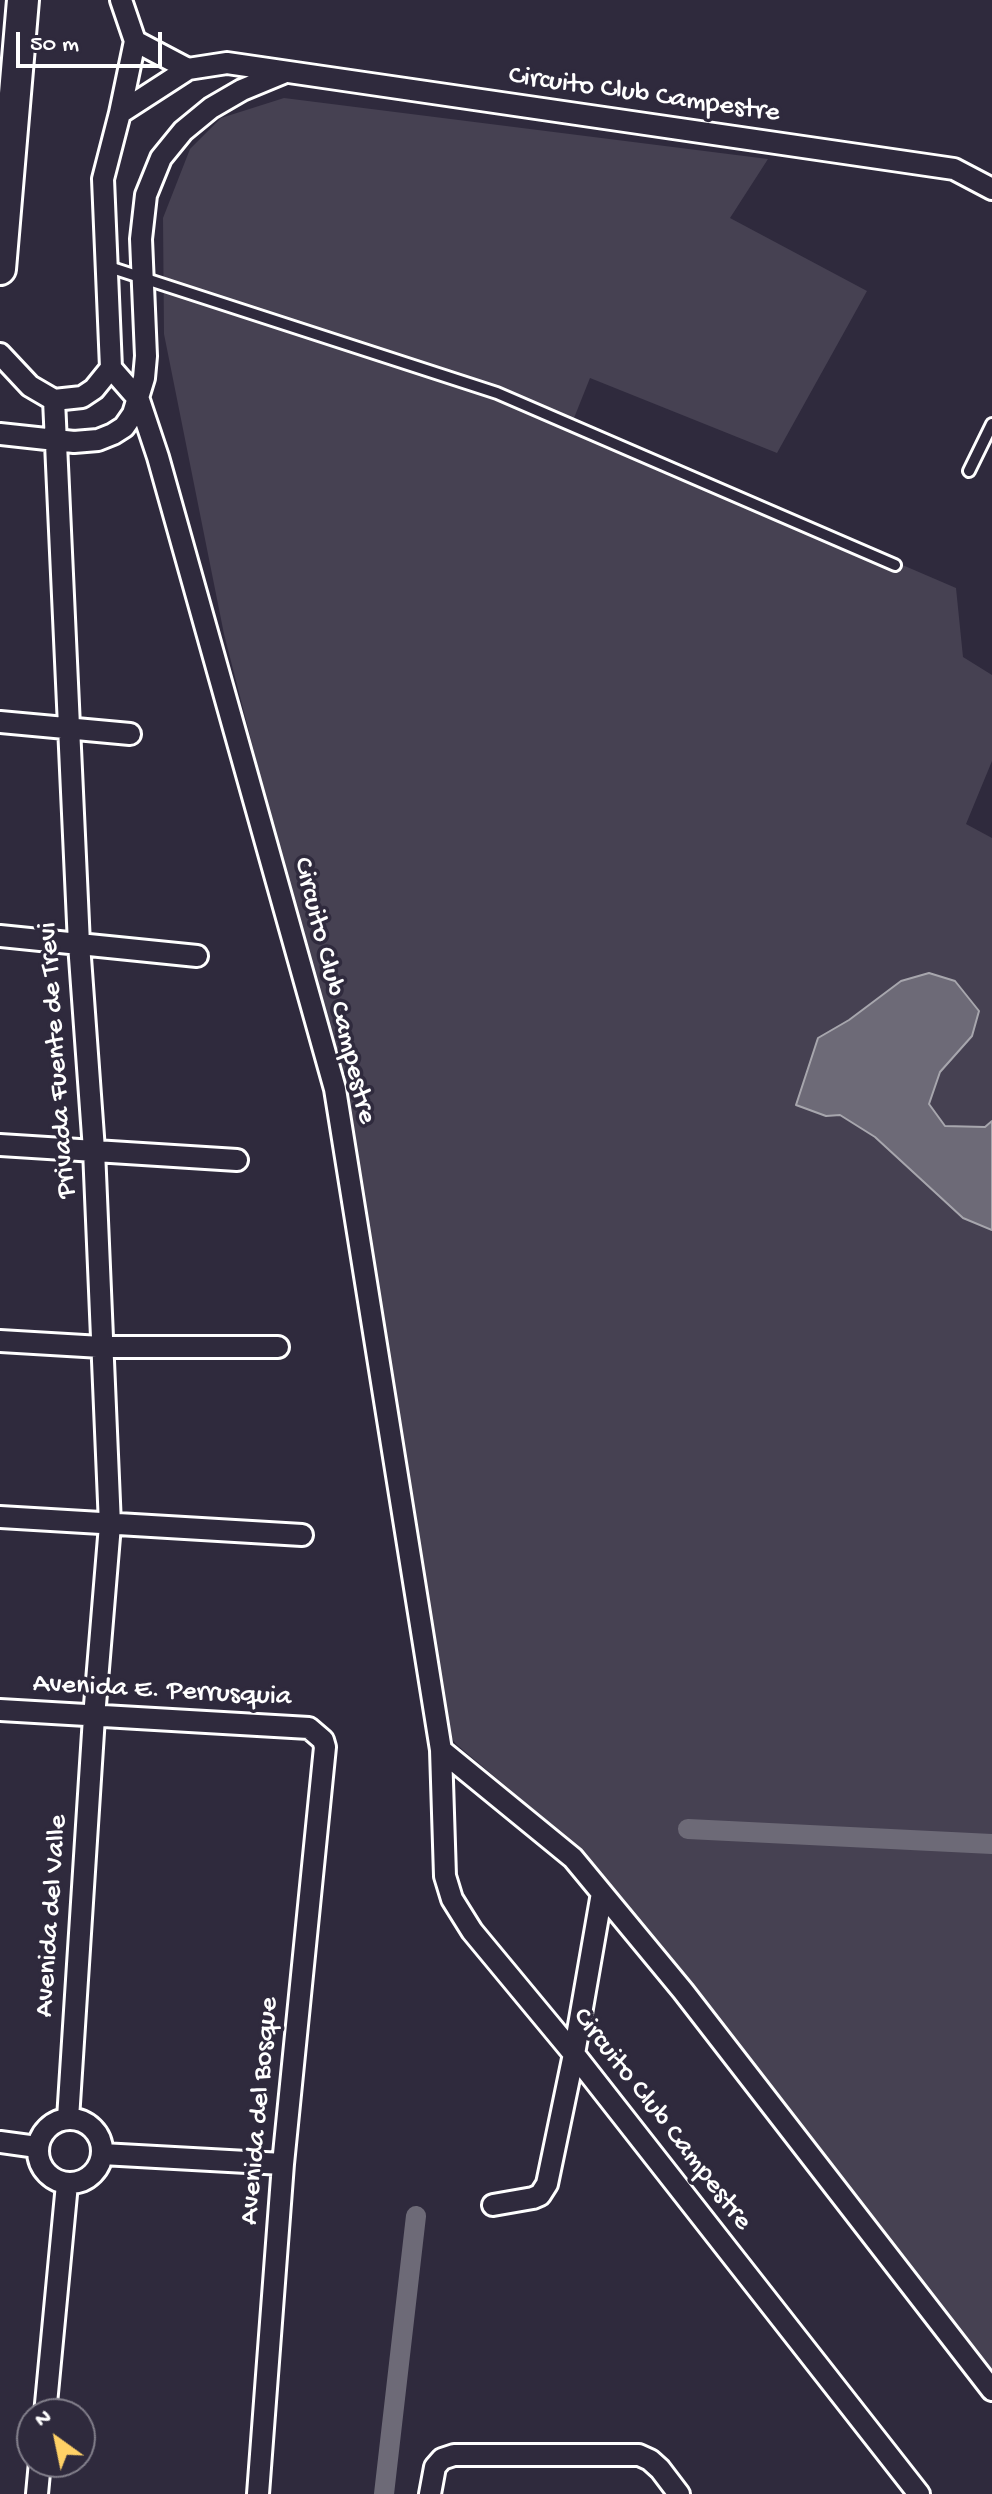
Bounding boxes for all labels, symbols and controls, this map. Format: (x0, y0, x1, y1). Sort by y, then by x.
scale bar (20, 16, 166, 66)
text: 50 m (30, 31, 79, 60)
street label: Circuito Club Campestre (506, 60, 782, 132)
street label: Circuito Club Campestre (284, 854, 382, 1128)
street label: Privada Fuente de Trevi (33, 921, 85, 1199)
street label: Avenida E. Perrusquia (32, 1668, 292, 1716)
street label: Avenida del Valle (29, 1814, 77, 2018)
street label: Avenida del Bosque (234, 1996, 288, 2226)
street label: Circuito Club Campestre (564, 2002, 758, 2238)
north arrow (16, 2398, 96, 2478)
text: N (31, 2405, 57, 2434)

